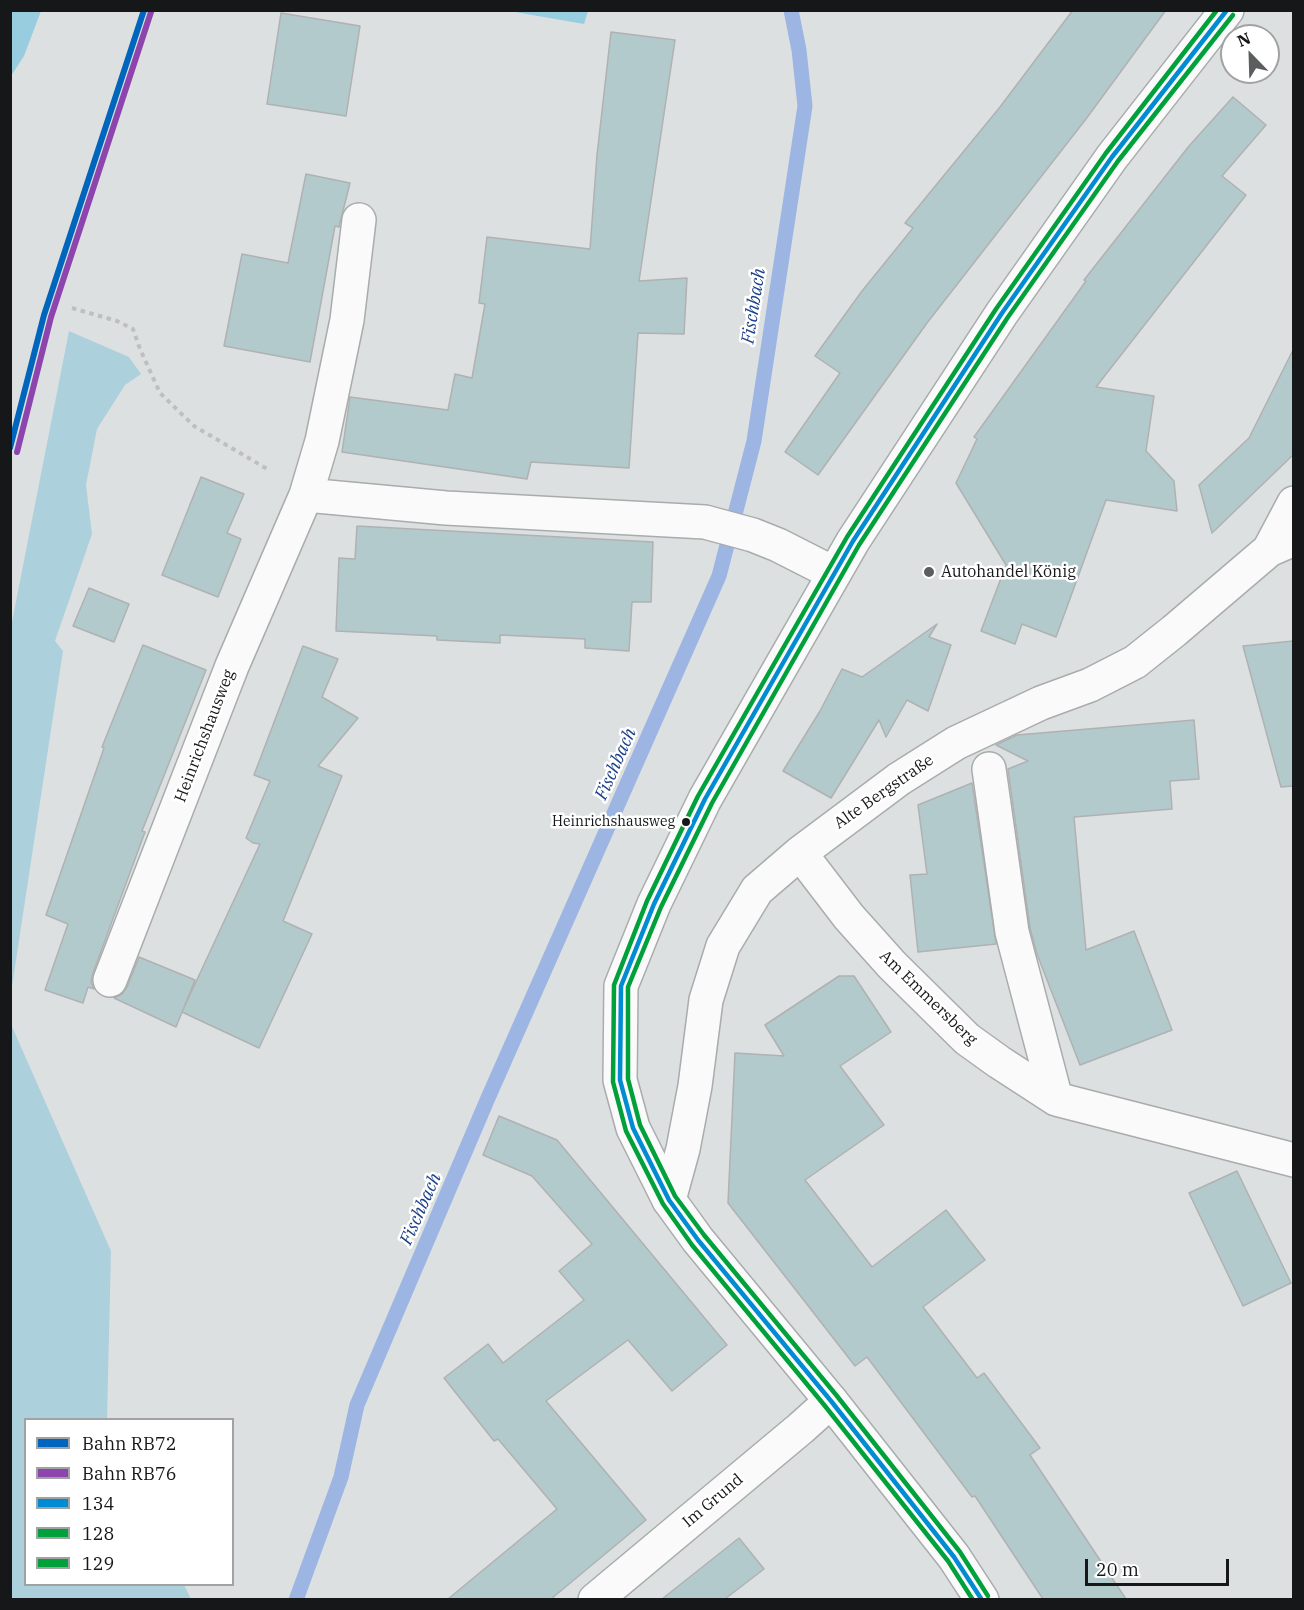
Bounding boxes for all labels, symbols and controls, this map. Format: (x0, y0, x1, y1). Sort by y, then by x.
north arrow (1220, 24, 1280, 84)
text: N (1234, 28, 1253, 51)
water label: Fischbach (737, 267, 771, 345)
place label: Autohandel König (941, 562, 1076, 582)
marker: Autohandel König (922, 565, 936, 579)
street label: Heinrichshausweg (171, 667, 239, 805)
water label: Fischbach (591, 725, 641, 803)
street label: Alte Bergstraße (831, 751, 937, 833)
place label: Heinrichshausweg (552, 814, 675, 830)
marker: Heinrichshausweg (680, 816, 692, 828)
street label: Am Emmersberg (875, 947, 981, 1049)
water label: Fischbach (396, 1170, 446, 1248)
legend (24, 1418, 234, 1586)
text: Bahn RB72 (82, 1432, 177, 1455)
text: Bahn RB76 (82, 1462, 177, 1485)
street label: Im Grund (679, 1470, 747, 1532)
text: 134 (82, 1492, 114, 1515)
text: 128 (82, 1522, 114, 1545)
scale bar (1088, 1547, 1232, 1585)
text: 129 (82, 1552, 114, 1575)
text: 20 m (1096, 1558, 1139, 1581)

